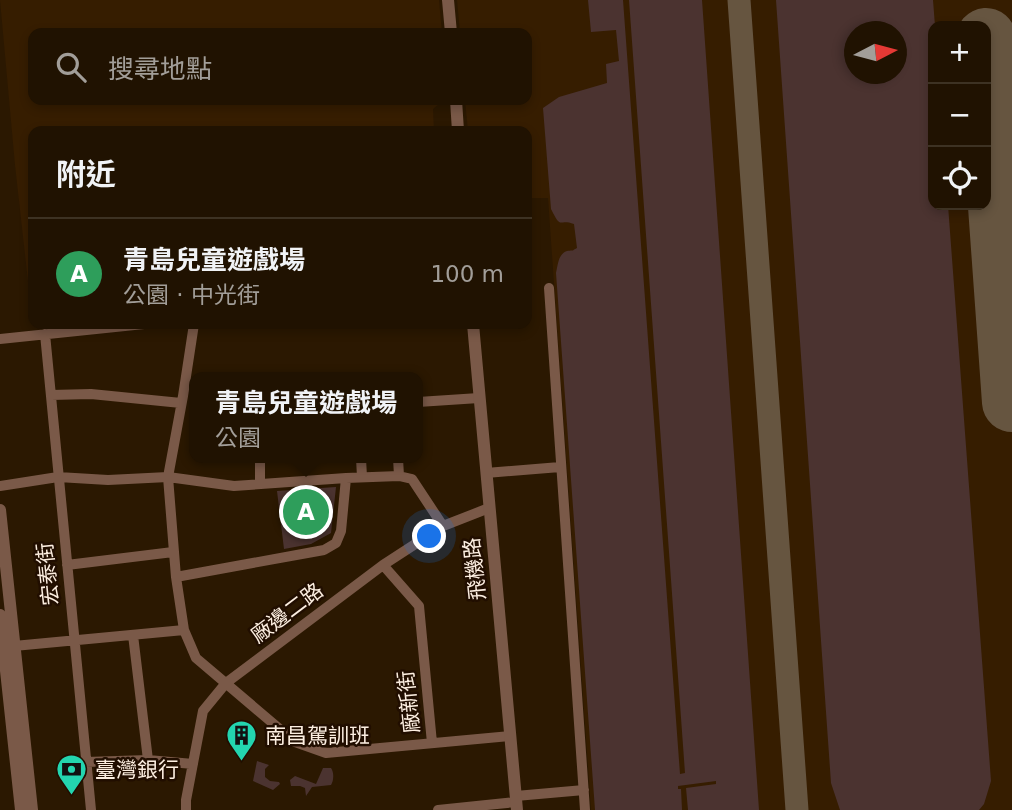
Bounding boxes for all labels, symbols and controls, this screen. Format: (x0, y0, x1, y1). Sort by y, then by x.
north arrow (844, 21, 907, 84)
map controls (928, 21, 991, 210)
button: + (928, 21, 991, 84)
search box (28, 28, 532, 105)
icon: search (52, 48, 90, 86)
text: 搜尋地點 (108, 54, 212, 84)
button: − (928, 84, 991, 147)
button: locate (928, 147, 991, 210)
text: 附近 (56, 157, 116, 192)
text: 青島兒童遊戲場 (123, 245, 305, 275)
text: A (70, 261, 88, 287)
text: 100 m (430, 261, 504, 287)
text: 公園 · 中光街 (123, 282, 260, 308)
popup (189, 372, 423, 463)
text: 青島兒童遊戲場 (215, 388, 397, 418)
text: 公園 (215, 425, 261, 451)
pin: A (283, 486, 329, 538)
your location (412, 519, 446, 553)
street label: 飛機路 (460, 536, 490, 602)
street label: 宏泰街 (33, 541, 63, 607)
street label: 廠邊二路 (246, 578, 328, 648)
street label: 廠新街 (394, 669, 424, 735)
building icon: 南昌駕訓班 (225, 719, 259, 763)
place label: 南昌駕訓班 (265, 724, 370, 748)
bank icon: 臺灣銀行 (55, 753, 89, 797)
place label: 臺灣銀行 (95, 758, 179, 782)

